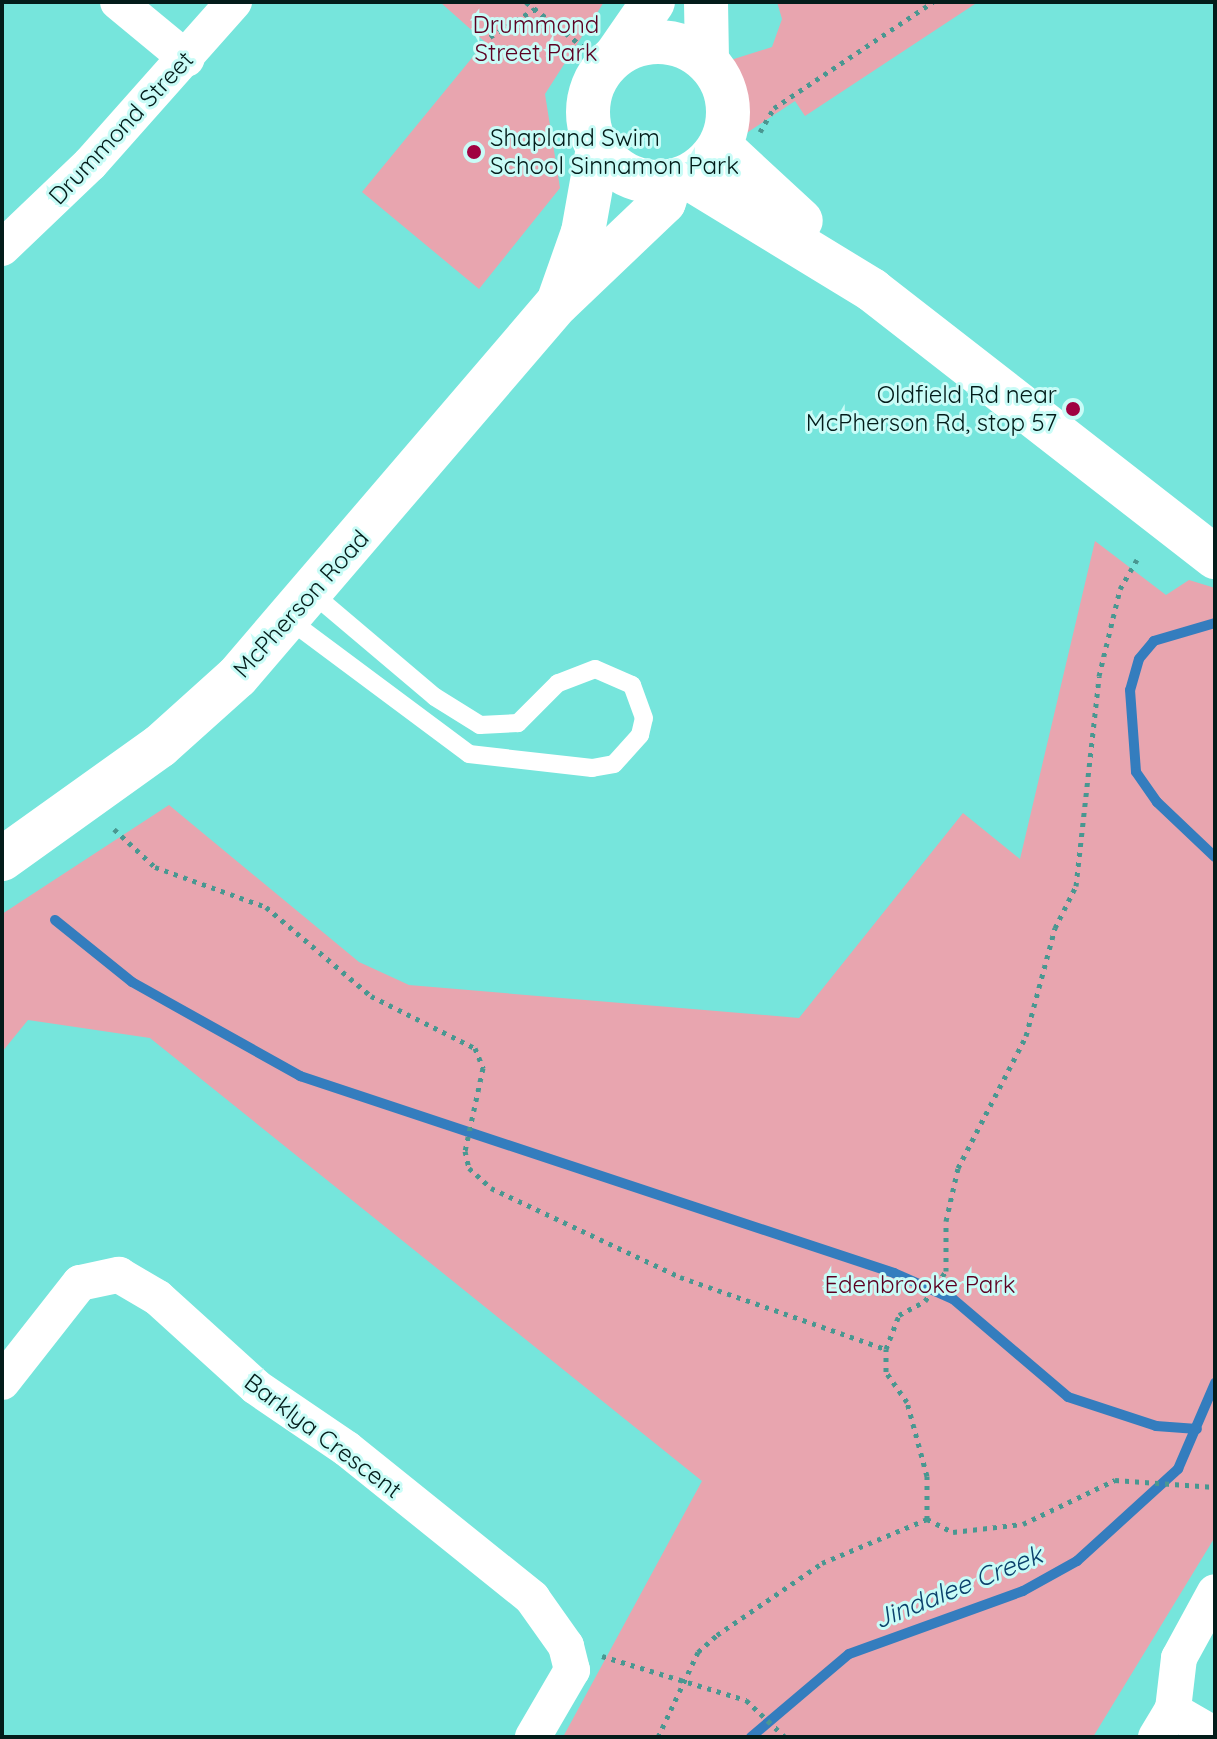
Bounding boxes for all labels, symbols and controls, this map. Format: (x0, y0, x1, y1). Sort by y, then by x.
park label: Drummond Street Park (473, 11, 599, 67)
street label: Drummond Street (43, 45, 199, 211)
place label: Shapland Swim School Sinnamon Park (490, 124, 739, 180)
marker: Shapland Swim School Sinnamon Park (465, 143, 483, 161)
place label: Oldfield Rd near McPherson Rd, stop 57 (806, 381, 1057, 437)
marker: Oldfield Rd near McPherson Rd, stop 57 (1064, 400, 1082, 418)
street label: McPherson Road (227, 524, 375, 684)
park label: Edenbrooke Park (825, 1271, 1015, 1299)
street label: Barklya Crescent (239, 1368, 407, 1504)
water label: Jindalee Creek (869, 1539, 1047, 1635)

